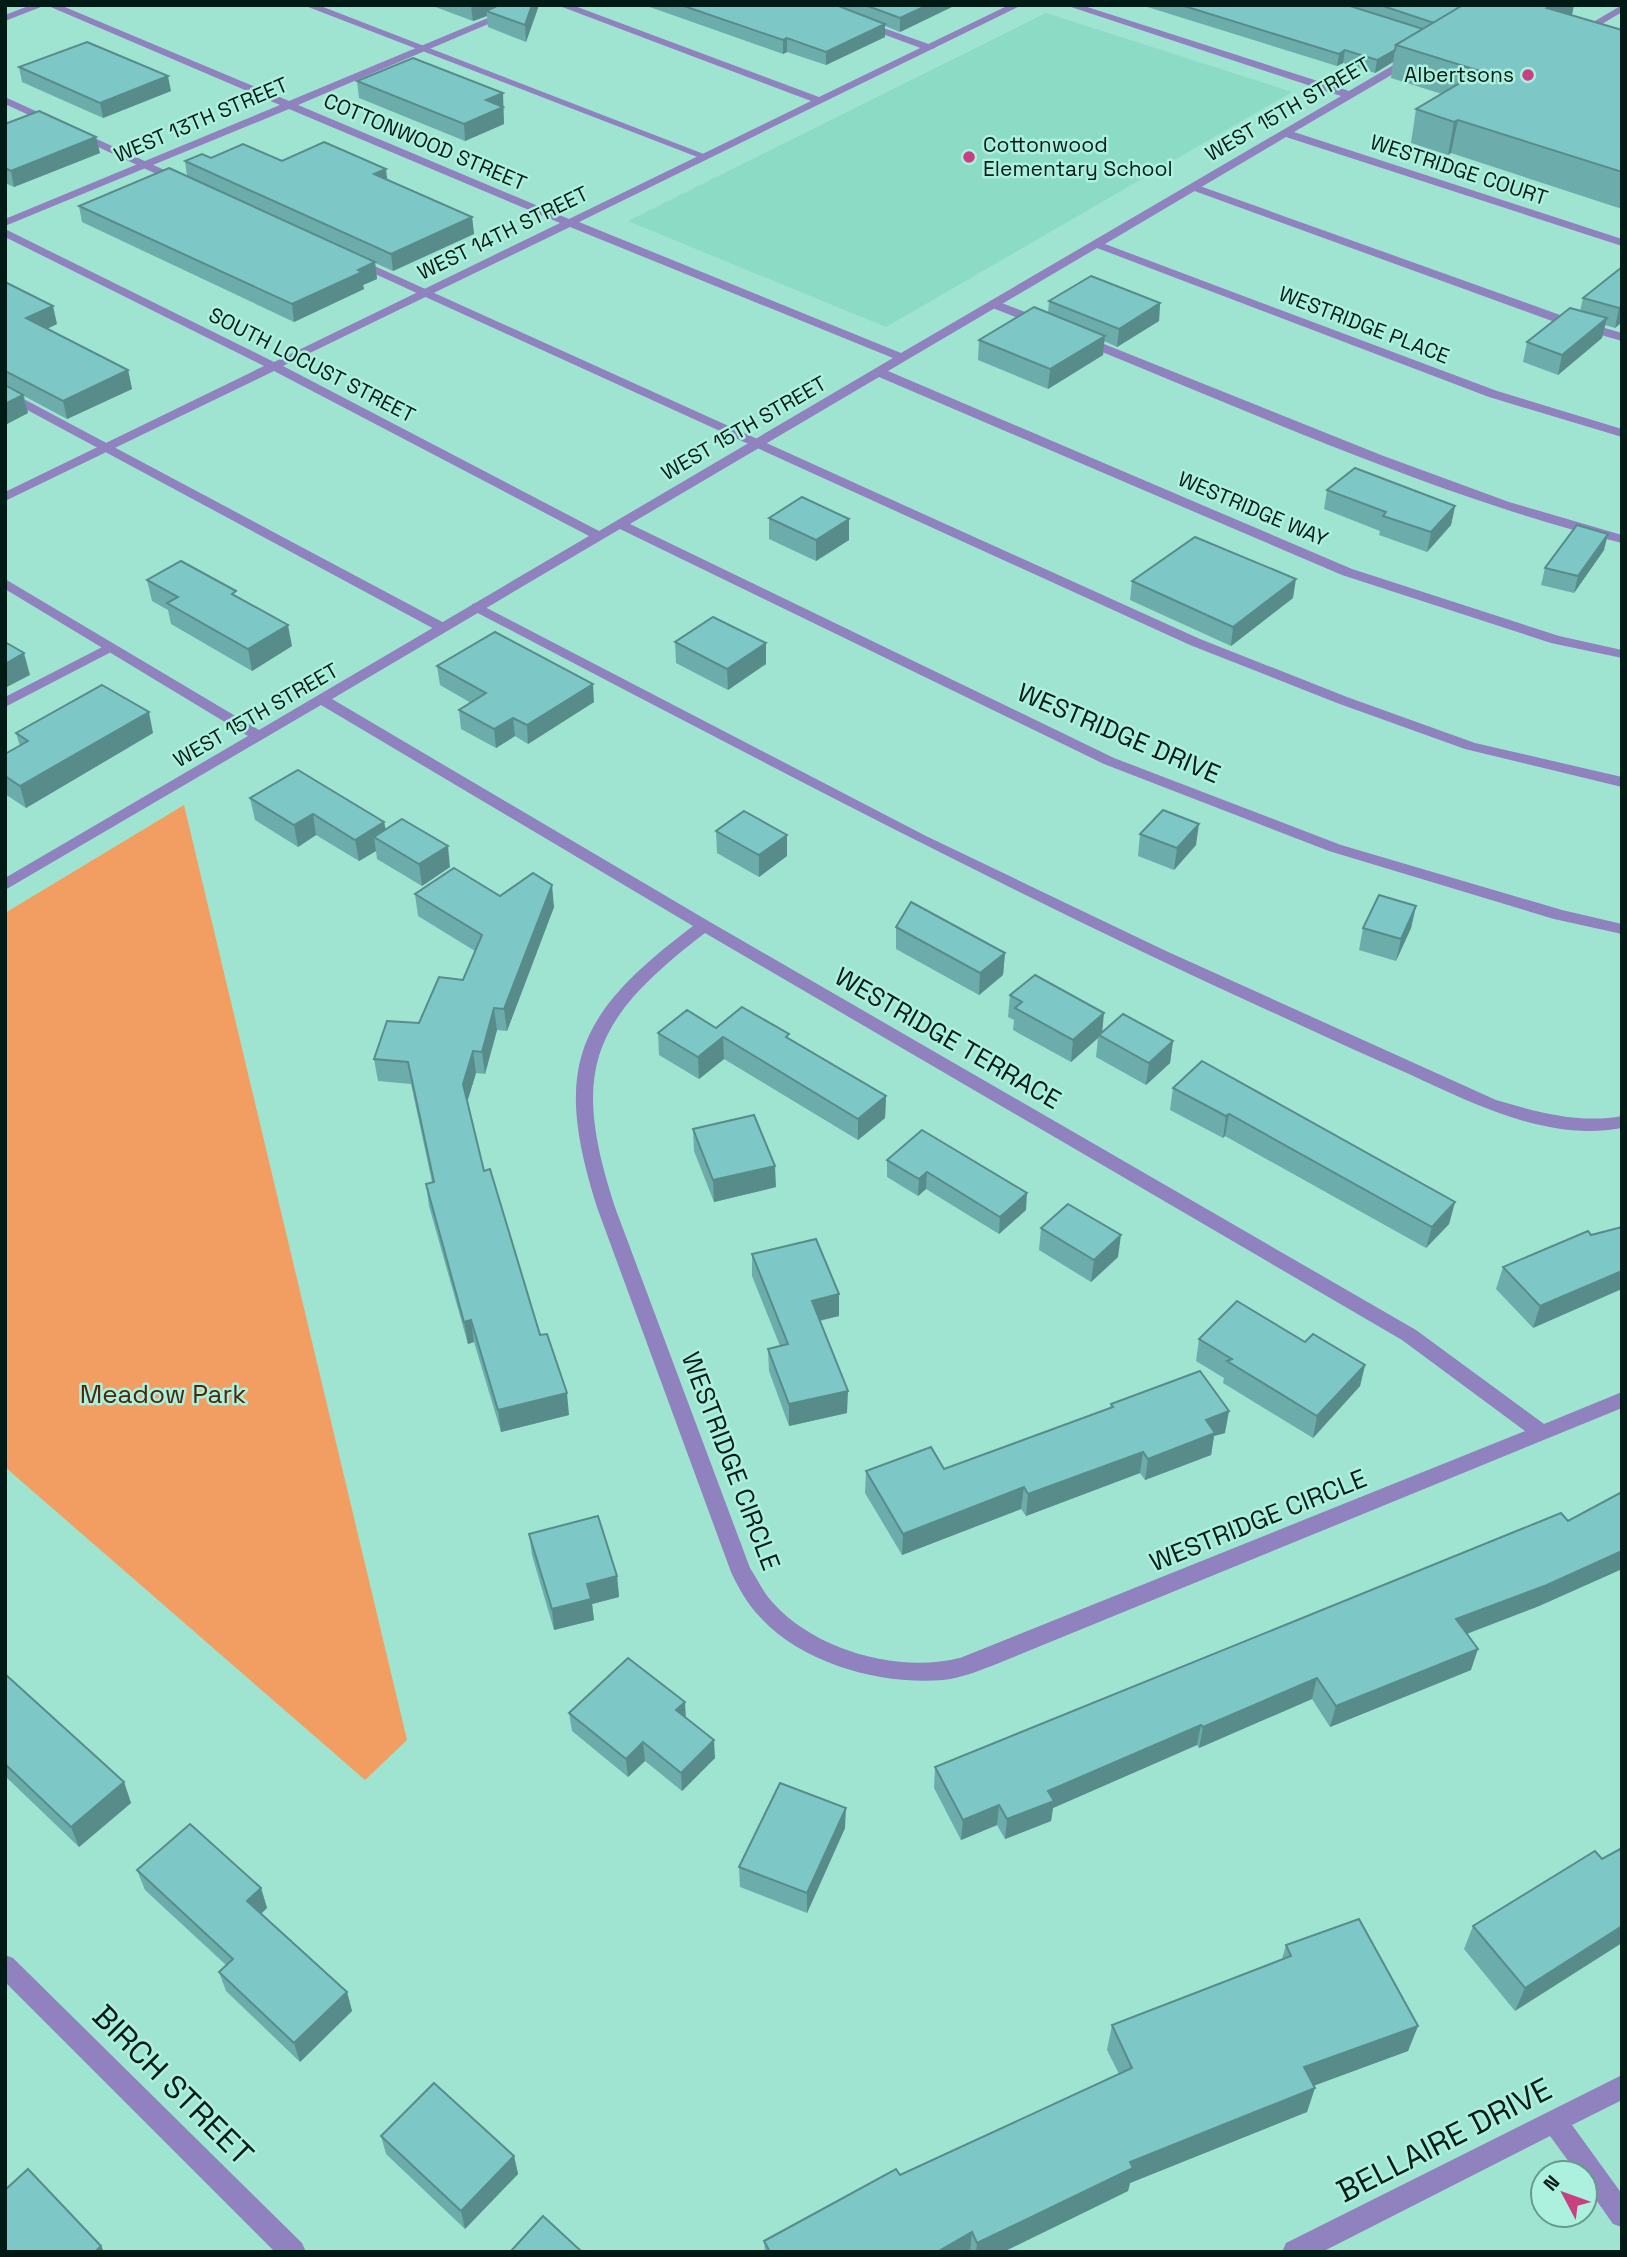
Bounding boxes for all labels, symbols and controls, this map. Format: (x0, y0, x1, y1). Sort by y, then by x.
street label: WEST 15TH STREET (1200, 50, 1375, 167)
place label: Albertsons (1404, 61, 1514, 88)
marker: Albertsons (1520, 67, 1536, 83)
street label: WEST 13TH STREET (110, 71, 292, 168)
street label: COTTONWOOD STREET (320, 87, 531, 197)
street label: WESTRIDGE COURT (1367, 128, 1551, 211)
place label: Cottonwood Elementary School (983, 131, 1173, 182)
marker: Cottonwood Elementary School (961, 149, 977, 165)
street label: WEST 14TH STREET (413, 179, 593, 286)
street label: WESTRIDGE PLACE (1275, 280, 1453, 369)
street label: SOUTH LOCUST STREET (204, 301, 420, 428)
street label: WEST 15TH STREET (656, 369, 831, 486)
street label: WESTRIDGE WAY (1174, 465, 1332, 552)
street label: WEST 15TH STREET (168, 656, 343, 773)
street label: WESTRIDGE DRIVE (1012, 675, 1226, 791)
street label: WESTRIDGE TERRACE (829, 959, 1067, 1117)
street label: WESTRIDGE CIRCLE (674, 1347, 788, 1575)
park label: Meadow Park (80, 1377, 246, 1411)
street label: WESTRIDGE CIRCLE (1144, 1461, 1372, 1579)
street label: BIRCH STREET (84, 1996, 262, 2174)
street label: BELLAIRE DRIVE (1330, 2069, 1558, 2211)
north arrow (1529, 2159, 1599, 2229)
text: N (1538, 2170, 1565, 2196)

